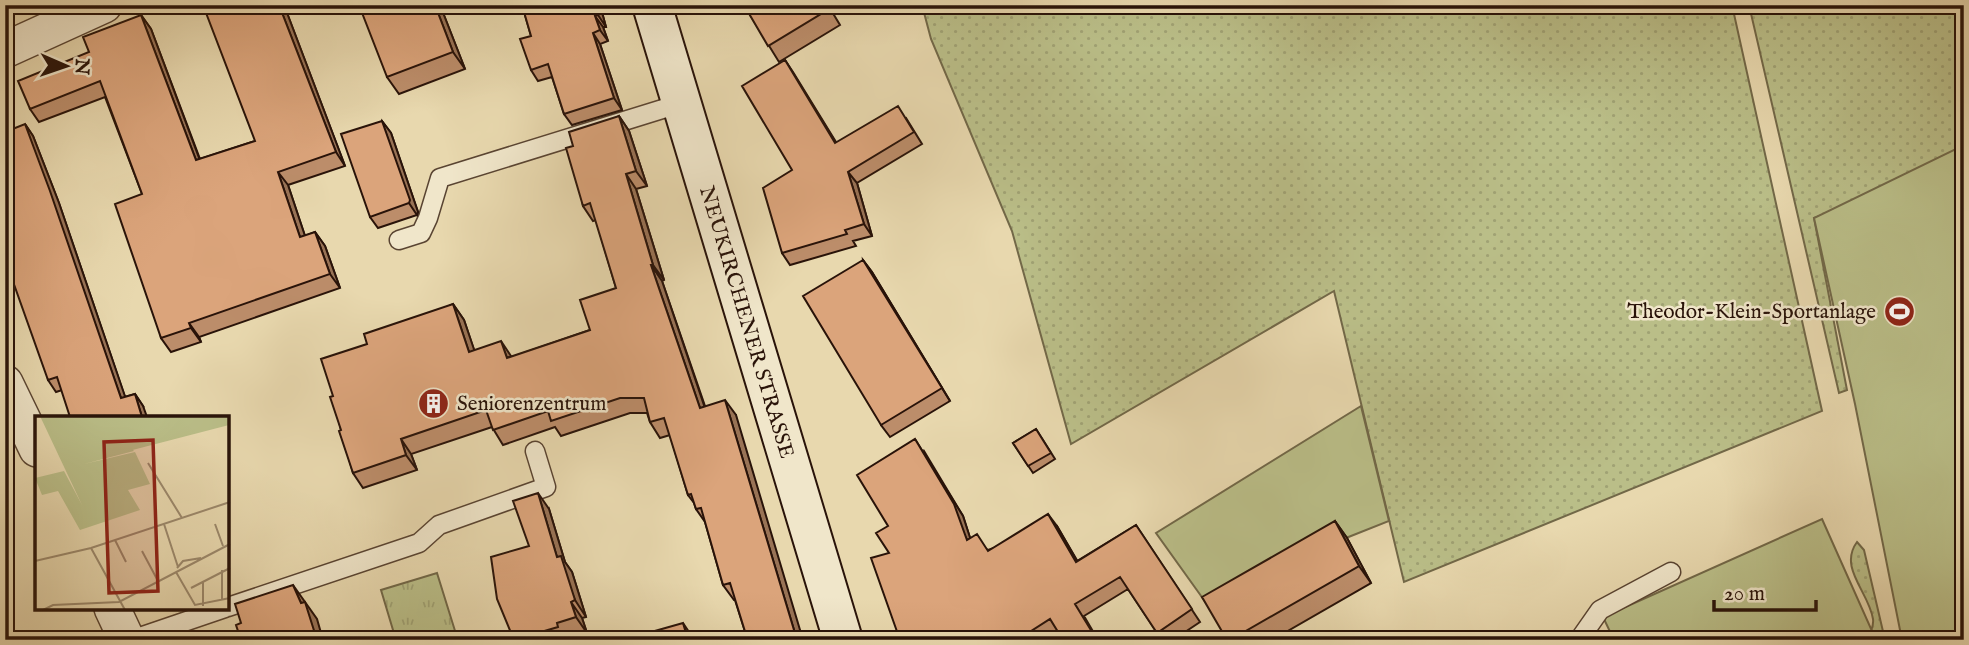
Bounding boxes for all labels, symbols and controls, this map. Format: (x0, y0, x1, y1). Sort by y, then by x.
north arrow (32, 32, 102, 102)
text: N (69, 57, 93, 76)
street label: NEUKIRCHENER STRASSE (692, 183, 800, 462)
sports icon: Theodor-Klein-Sportanlage (1882, 294, 1916, 328)
place label: Theodor-Klein-Sportanlage (1627, 299, 1876, 326)
building icon: Seniorenzentrum (417, 386, 451, 420)
place label: Seniorenzentrum (457, 391, 606, 418)
inset map (35, 416, 229, 610)
scale bar (1714, 568, 1815, 612)
text: 20 m (1724, 581, 1765, 608)

